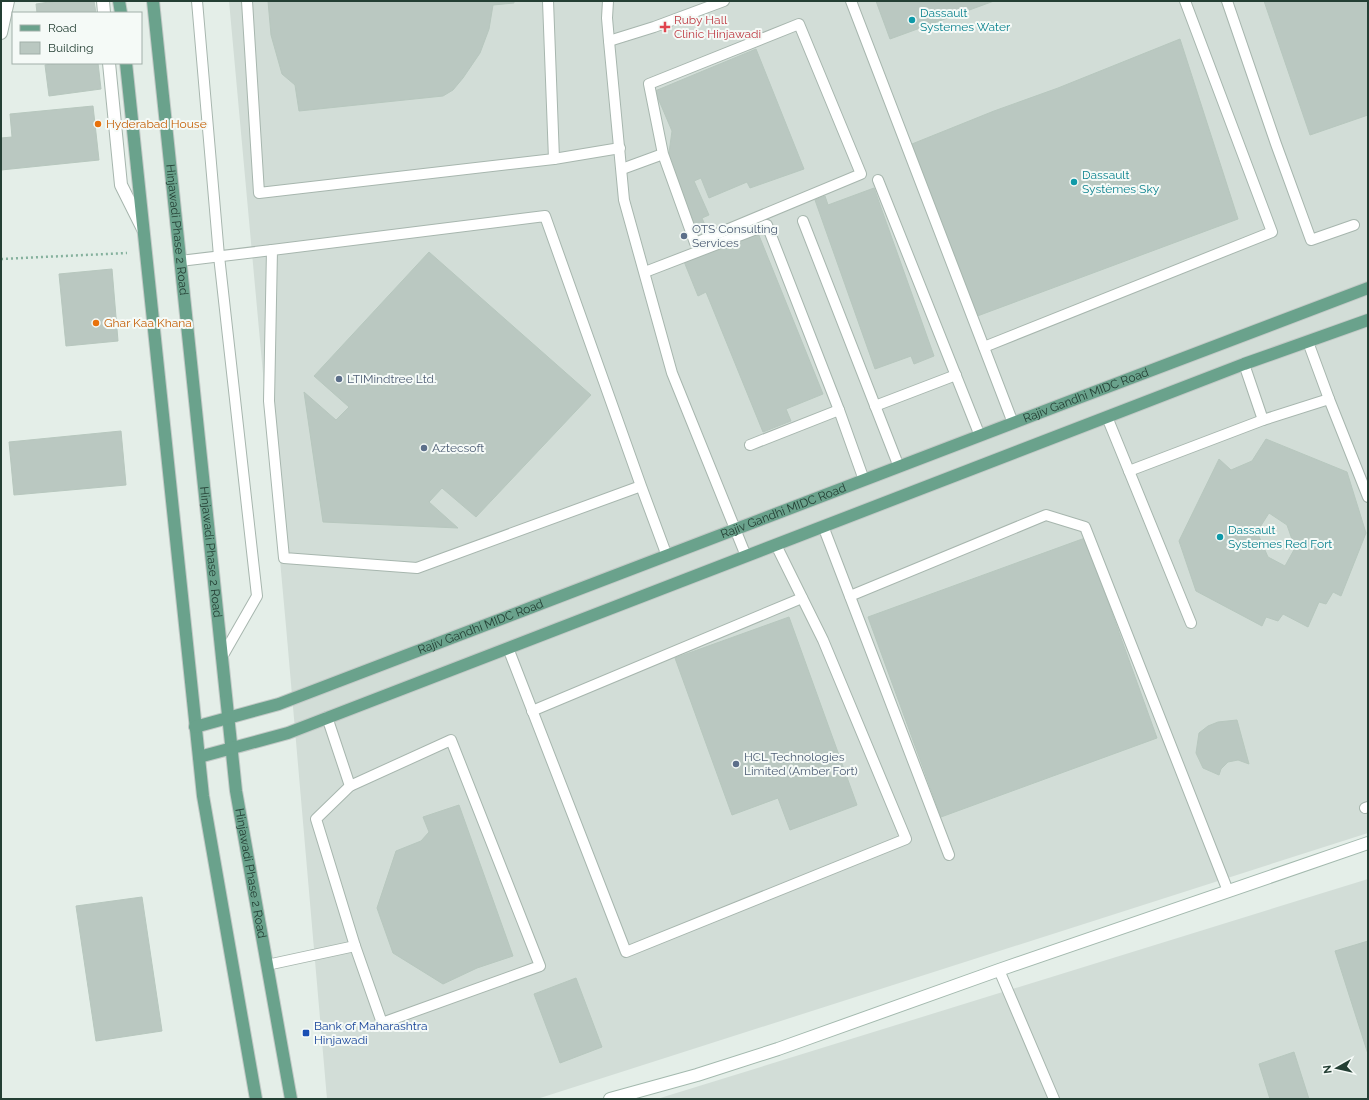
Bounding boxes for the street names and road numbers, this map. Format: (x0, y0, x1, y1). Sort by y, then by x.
street label: Hinjawadi Phase 2 Road (163, 163, 191, 296)
street label: Rajiv Gandhi MIDC Road (1021, 365, 1151, 425)
street label: Rajiv Gandhi MIDC Road (718, 481, 848, 541)
street label: Hinjawadi Phase 2 Road (197, 486, 225, 618)
street label: Rajiv Gandhi MIDC Road (416, 596, 545, 657)
street label: Hinjawadi Phase 2 Road (232, 807, 269, 940)

